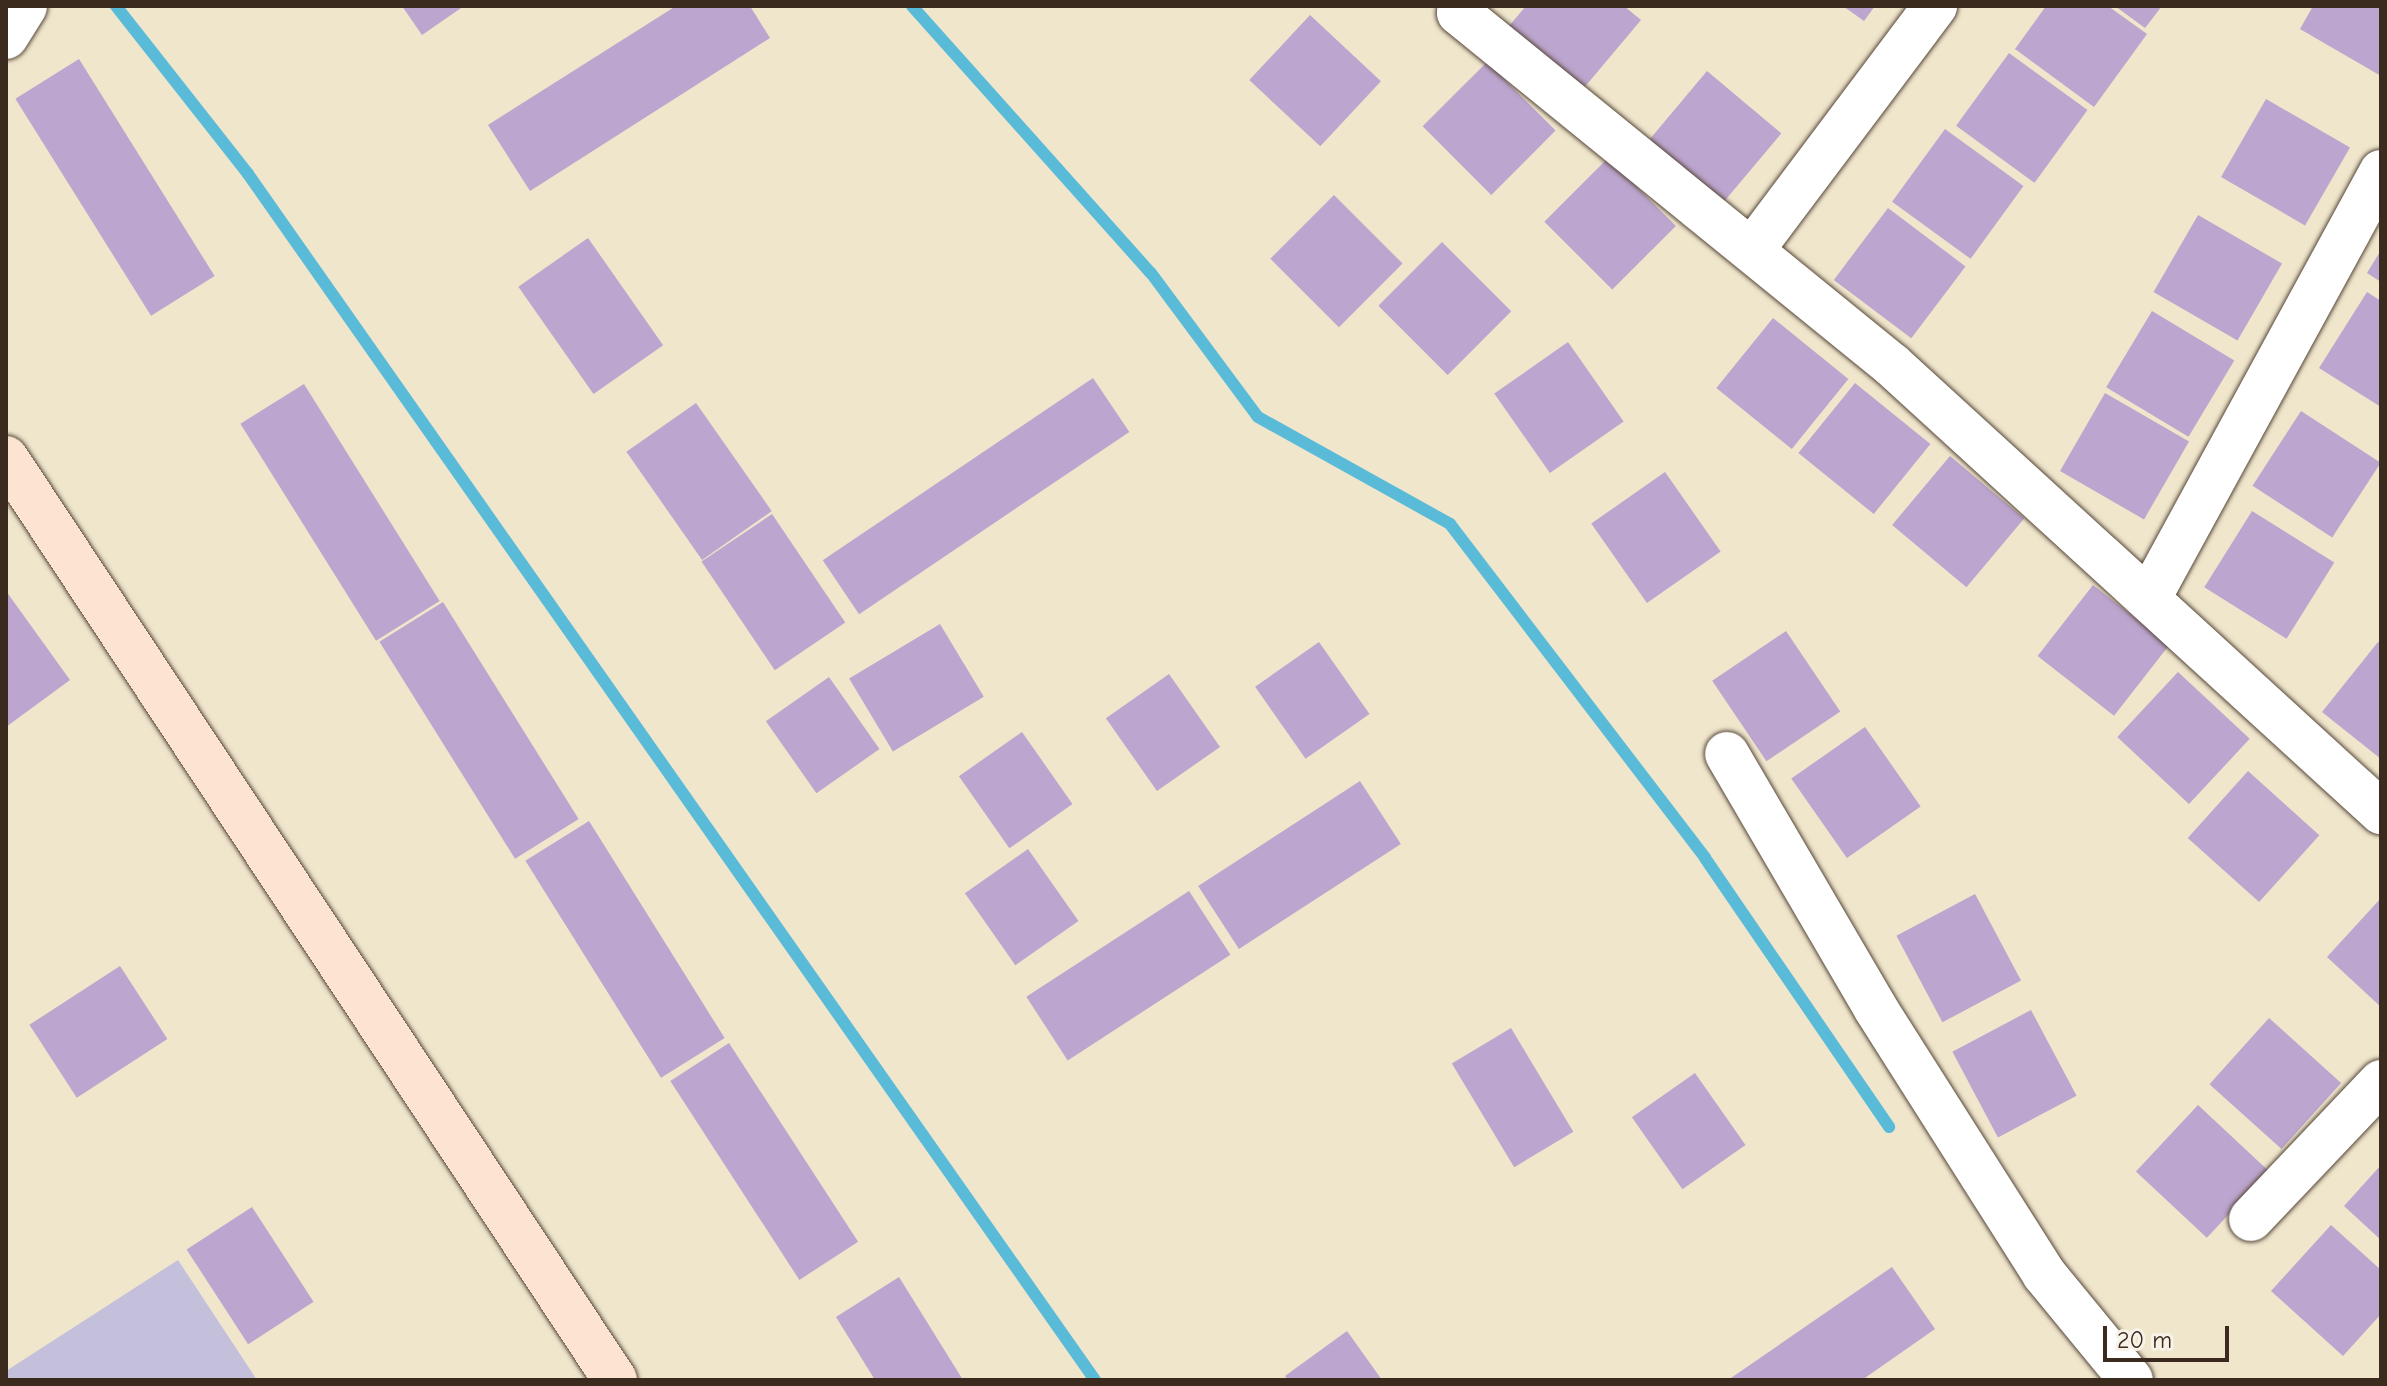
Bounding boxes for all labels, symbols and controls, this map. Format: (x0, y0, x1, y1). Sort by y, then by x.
scale bar (2107, 1310, 2233, 1360)
text: 20 m (2117, 1326, 2172, 1354)

